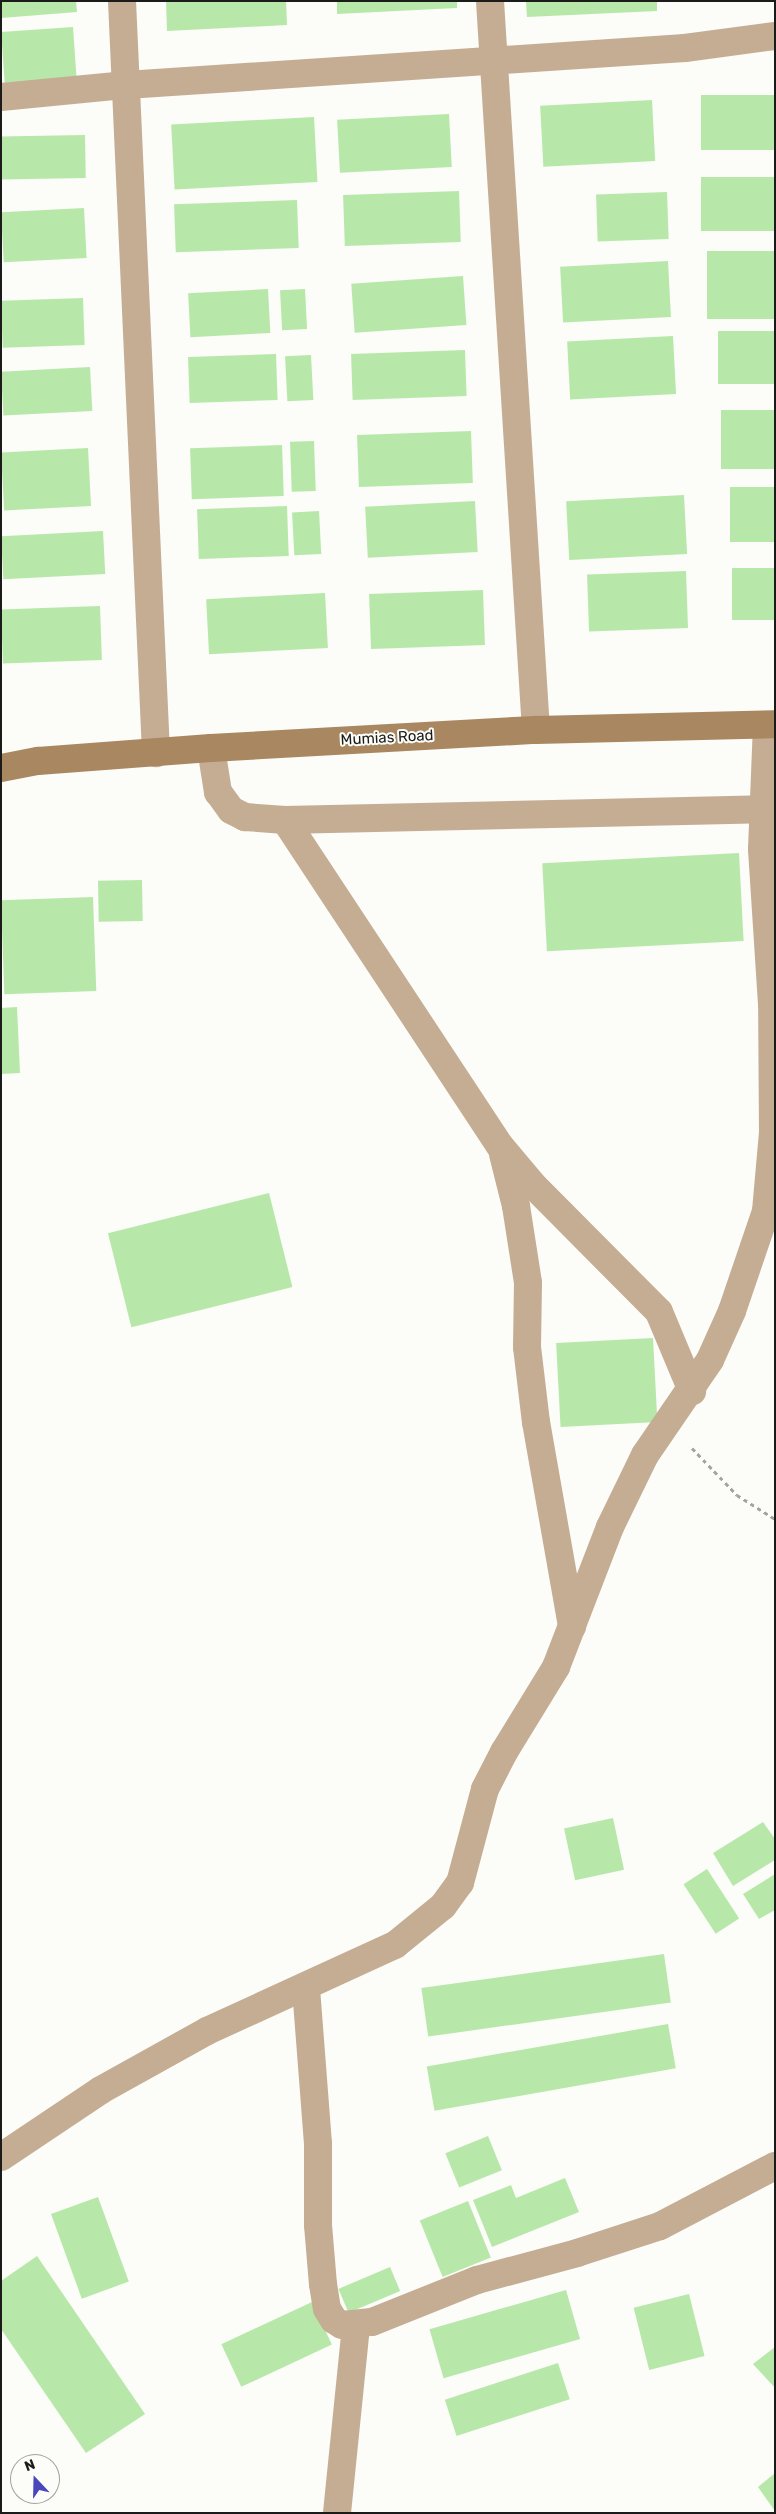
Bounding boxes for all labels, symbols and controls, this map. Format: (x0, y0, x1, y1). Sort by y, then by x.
street label: Mumias Road (340, 727, 434, 749)
north arrow (10, 2454, 60, 2504)
text: N (22, 2456, 38, 2475)

